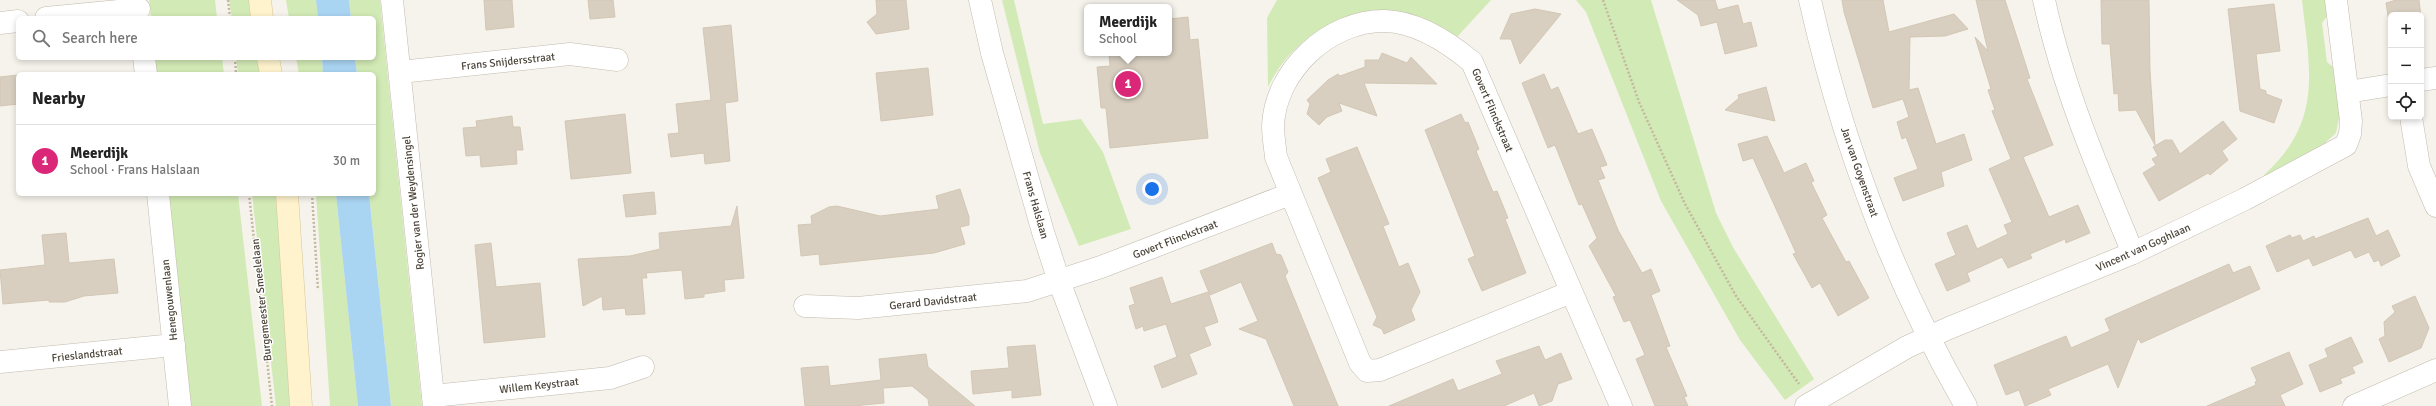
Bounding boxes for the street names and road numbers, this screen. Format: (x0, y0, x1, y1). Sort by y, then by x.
street label: Frans Snijdersstraat (461, 50, 556, 73)
street label: Govert Flinckstraat (1469, 66, 1516, 154)
street label: Jan van Goyenstraat (1838, 125, 1881, 219)
street label: Rogier van der Weydensingel (400, 135, 427, 271)
street label: Frans Halslaan (1020, 170, 1051, 240)
street label: Govert Flinckstraat (1131, 217, 1220, 262)
street label: Vincent van Goghlaan (2094, 221, 2193, 274)
street label: Burgemeester Smeelelaan (249, 238, 274, 362)
street label: Henegouwenlaan (159, 259, 180, 341)
street label: Gerard Davidstraat (889, 290, 978, 313)
street label: Frieslandstraat (51, 344, 123, 365)
street label: Willem Keystraat (499, 375, 579, 396)

